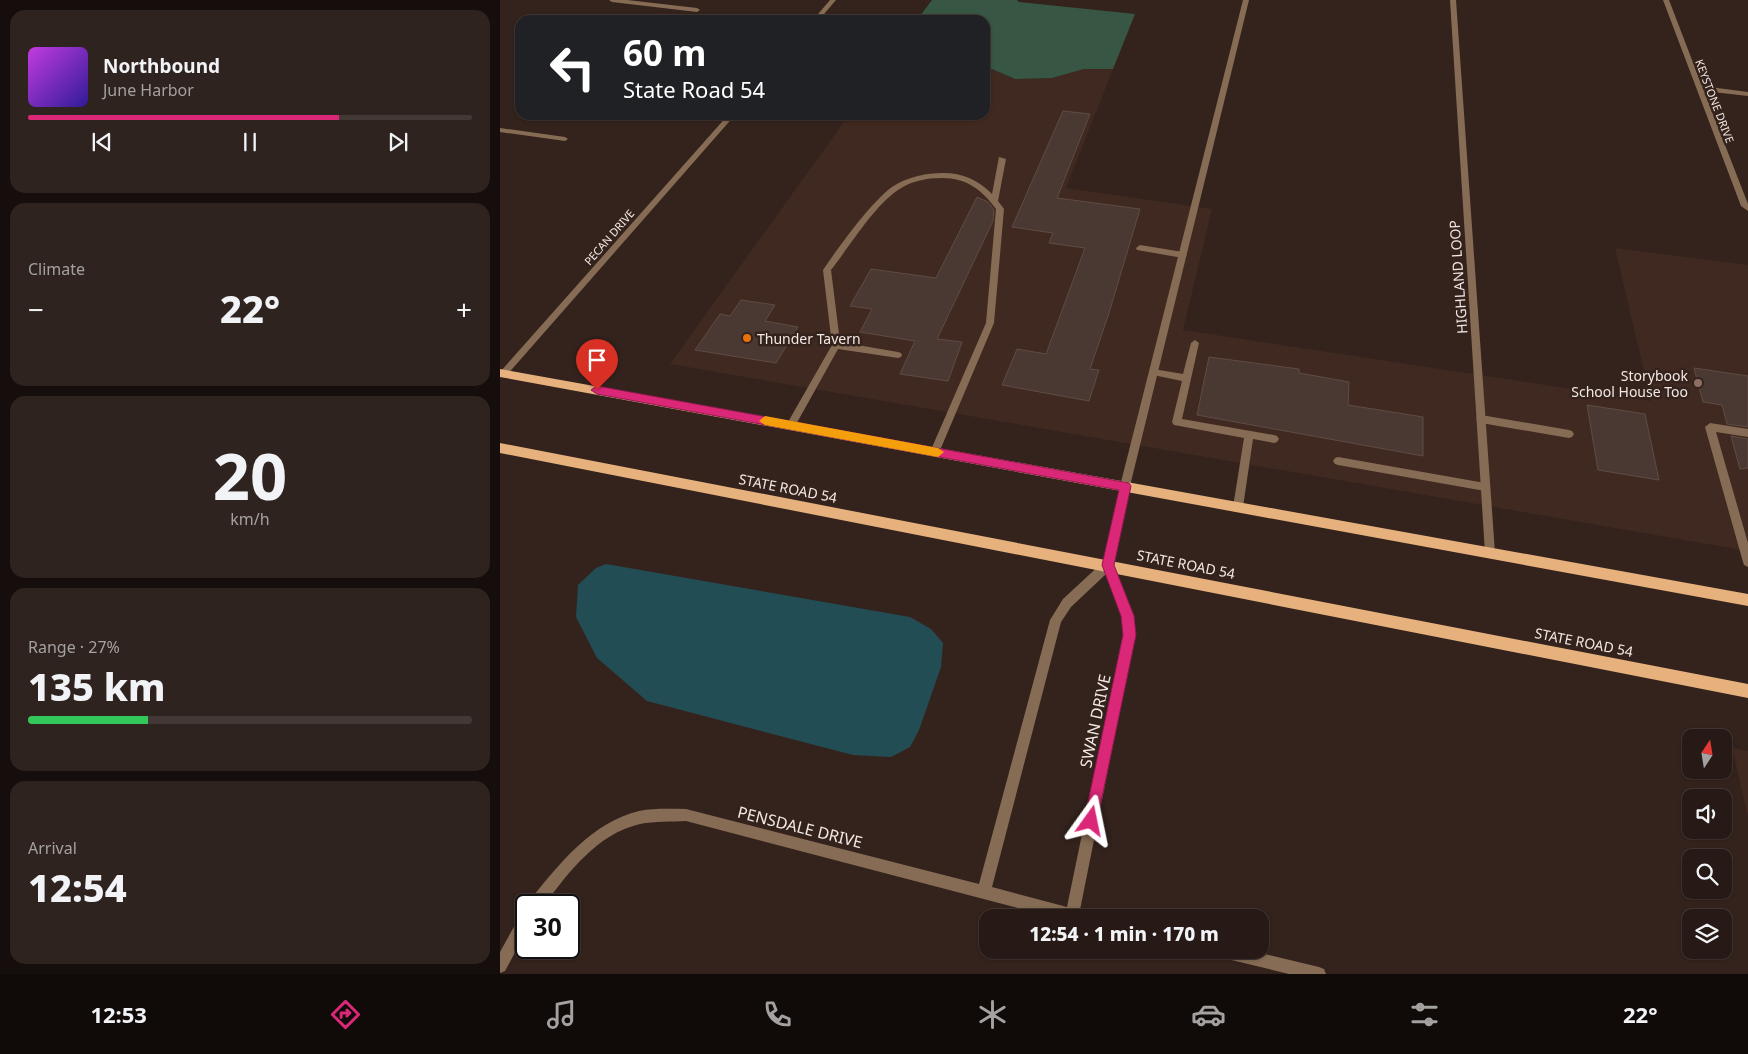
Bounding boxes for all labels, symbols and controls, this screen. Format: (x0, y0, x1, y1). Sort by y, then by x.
text: 60 m (623, 29, 706, 76)
icon: left (540, 35, 605, 100)
text: Northbound (103, 53, 220, 79)
street label: KEYSTONE DRIVE (1692, 57, 1738, 145)
text: State Road 54 (623, 74, 765, 104)
text: June Harbor (103, 79, 194, 101)
icon: previous (88, 128, 116, 156)
icon: pause (236, 128, 264, 156)
icon: next (384, 128, 412, 156)
street label: PECAN DRIVE (581, 206, 637, 268)
street label: HIGHLAND LOOP (1445, 220, 1471, 334)
text: Climate (28, 258, 85, 280)
text: 22° (220, 282, 280, 334)
text: − (28, 290, 44, 328)
text: + (456, 290, 472, 328)
place label: Thunder Tavern (757, 329, 861, 348)
marker: Thunder Tavern (741, 332, 753, 344)
pin (576, 339, 618, 390)
icon: arrive (583, 346, 611, 374)
place label: Storybook School House Too (1571, 366, 1689, 401)
marker: Storybook School House Too (1692, 377, 1704, 389)
text: 20 (213, 431, 287, 519)
street label: STATE ROAD 54 (737, 469, 839, 507)
text: km/h (230, 508, 270, 530)
street label: STATE ROAD 54 (1135, 545, 1237, 583)
street label: STATE ROAD 54 (1533, 623, 1635, 661)
text: Range · 27% (28, 636, 120, 658)
text: 135 km (28, 660, 166, 712)
street label: SWAN DRIVE (1074, 672, 1116, 770)
north arrow (1682, 729, 1732, 779)
map controls (1682, 729, 1732, 959)
button: sound (1682, 789, 1732, 839)
position arrow (1064, 794, 1116, 846)
street label: PENSDALE DRIVE (735, 801, 865, 853)
text: Arrival (28, 837, 77, 859)
button: search (1682, 849, 1732, 899)
text: 12:54 (28, 861, 127, 913)
speed limit sign: 30 (515, 894, 580, 959)
button: layers (1682, 909, 1732, 959)
text: 12:54 · 1 min · 170 m (1029, 921, 1219, 947)
icon: directions (328, 997, 363, 1032)
icon: music (544, 997, 579, 1032)
icon: phone (760, 997, 795, 1032)
icon: climate (975, 997, 1010, 1032)
icon: car (1191, 997, 1226, 1032)
icon: filters (1407, 997, 1442, 1032)
text: 12:53 (90, 999, 147, 1029)
text: 22° (1623, 999, 1657, 1029)

